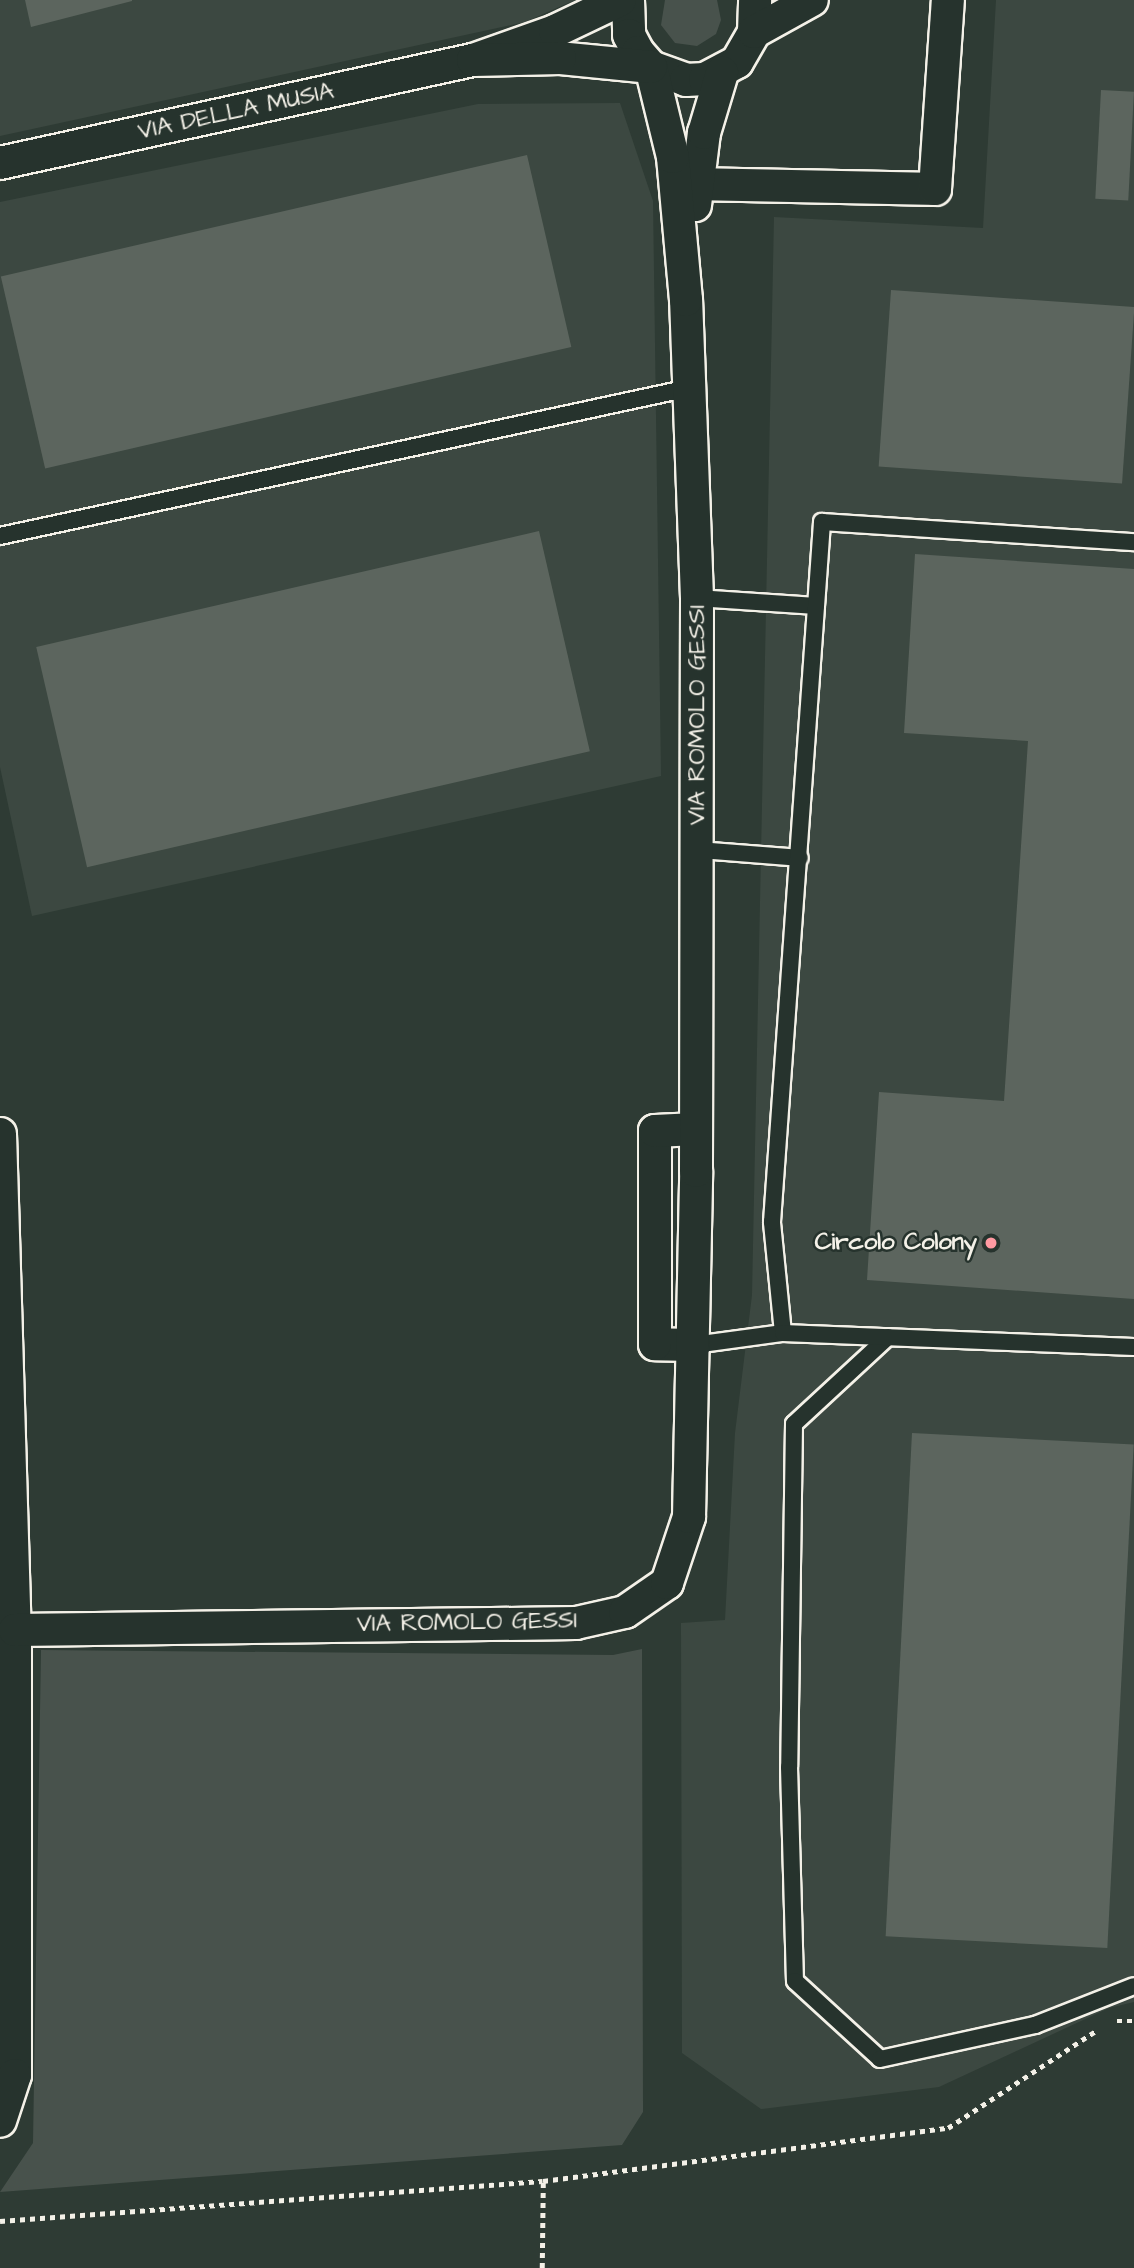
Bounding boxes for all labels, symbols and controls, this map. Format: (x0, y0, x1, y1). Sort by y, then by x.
street label: VIA DELLA MUSIA (135, 77, 337, 147)
street label: VIA ROMOLO GESSI (684, 605, 712, 825)
place label: Circolo Colony (815, 1229, 977, 1257)
marker: Circolo Colony (983, 1235, 999, 1251)
street label: VIA ROMOLO GESSI (357, 1607, 577, 1639)

